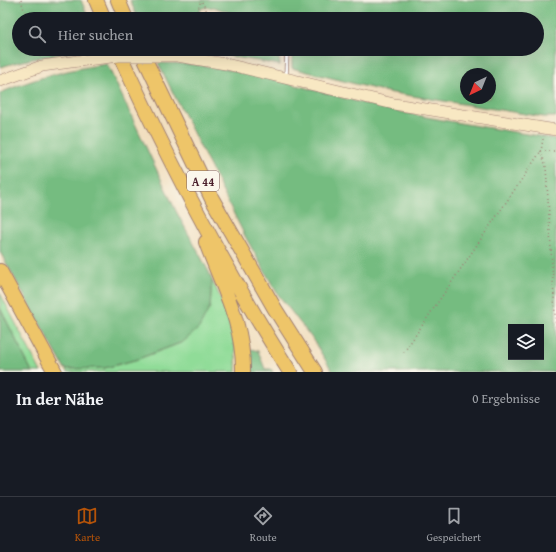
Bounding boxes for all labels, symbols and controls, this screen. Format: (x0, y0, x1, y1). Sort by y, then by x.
search box (12, 12, 544, 56)
icon: search (26, 23, 48, 45)
text: Hier suchen (58, 24, 133, 45)
north arrow (460, 68, 496, 104)
road number: A 44 (187, 171, 219, 191)
map controls (508, 324, 544, 360)
button: layers (508, 324, 544, 360)
text: In der Nähe (16, 386, 104, 411)
text: 0 Ergebnisse (472, 389, 540, 408)
tab: Karte (75, 505, 100, 545)
tab: Route (250, 505, 277, 545)
tab: Gespeichert (426, 505, 481, 545)

